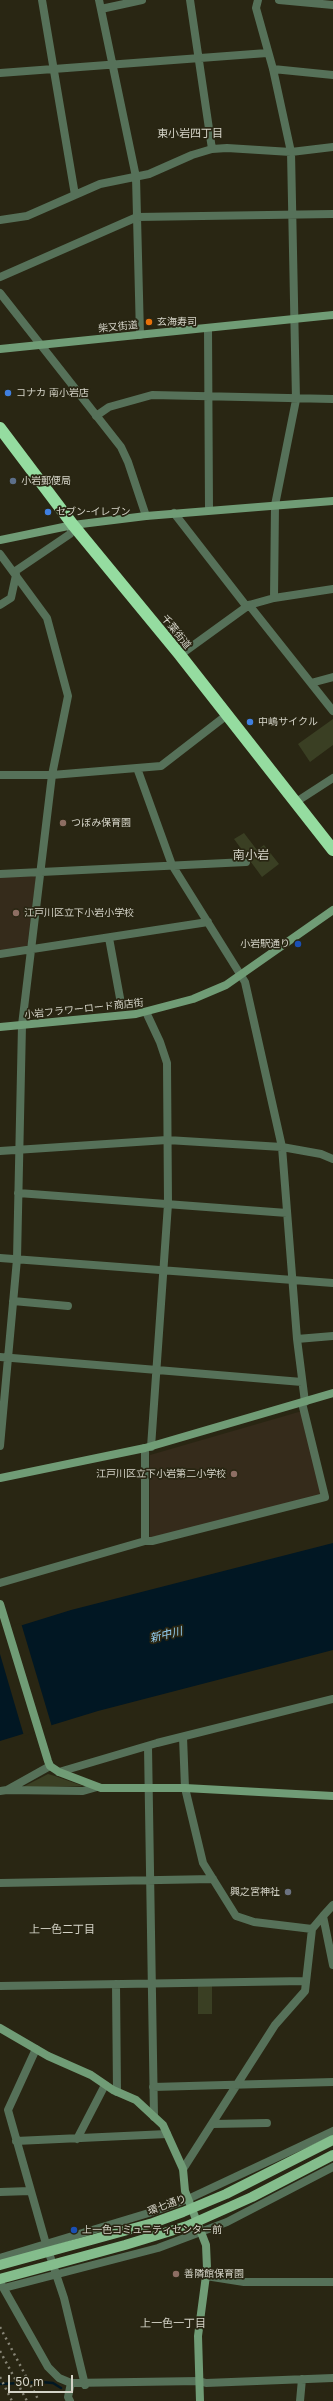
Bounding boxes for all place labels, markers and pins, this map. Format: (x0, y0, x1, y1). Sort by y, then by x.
place label: 玄海寿司 (157, 316, 197, 328)
marker: 玄海寿司 (144, 317, 154, 327)
place label: コナカ 南小岩店 (16, 387, 89, 399)
marker: コナカ 南小岩店 (3, 388, 13, 398)
place label: 小岩郵便局 (21, 475, 71, 487)
marker: 小岩郵便局 (8, 476, 18, 486)
place label: セブン-イレブン (56, 506, 131, 518)
marker: セブン-イレブン (43, 507, 53, 517)
place label: 中嶋サイクル (258, 716, 318, 728)
marker: 中嶋サイクル (245, 717, 255, 727)
place label: つぼみ保育園 (71, 817, 131, 829)
marker: つぼみ保育園 (58, 818, 68, 828)
place label: 江戸川区立下小岩小学校 (24, 907, 134, 919)
marker: 江戸川区立下小岩小学校 (11, 908, 21, 918)
place label: 小岩駅通り (240, 938, 290, 950)
marker: 小岩駅通り (293, 939, 303, 949)
place label: 江戸川区立下小岩第二小学校 (96, 1468, 226, 1480)
marker: 江戸川区立下小岩第二小学校 (229, 1469, 239, 1479)
place label: 興之宮神社 (230, 1886, 280, 1898)
marker: 興之宮神社 (283, 1887, 293, 1897)
place label: 上一色コミュニティセンター前 (82, 2224, 222, 2236)
marker: 上一色コミュニティセンター前 (69, 2225, 79, 2235)
place label: 善隣館保育園 (184, 2268, 244, 2280)
marker: 善隣館保育園 (171, 2269, 181, 2279)

